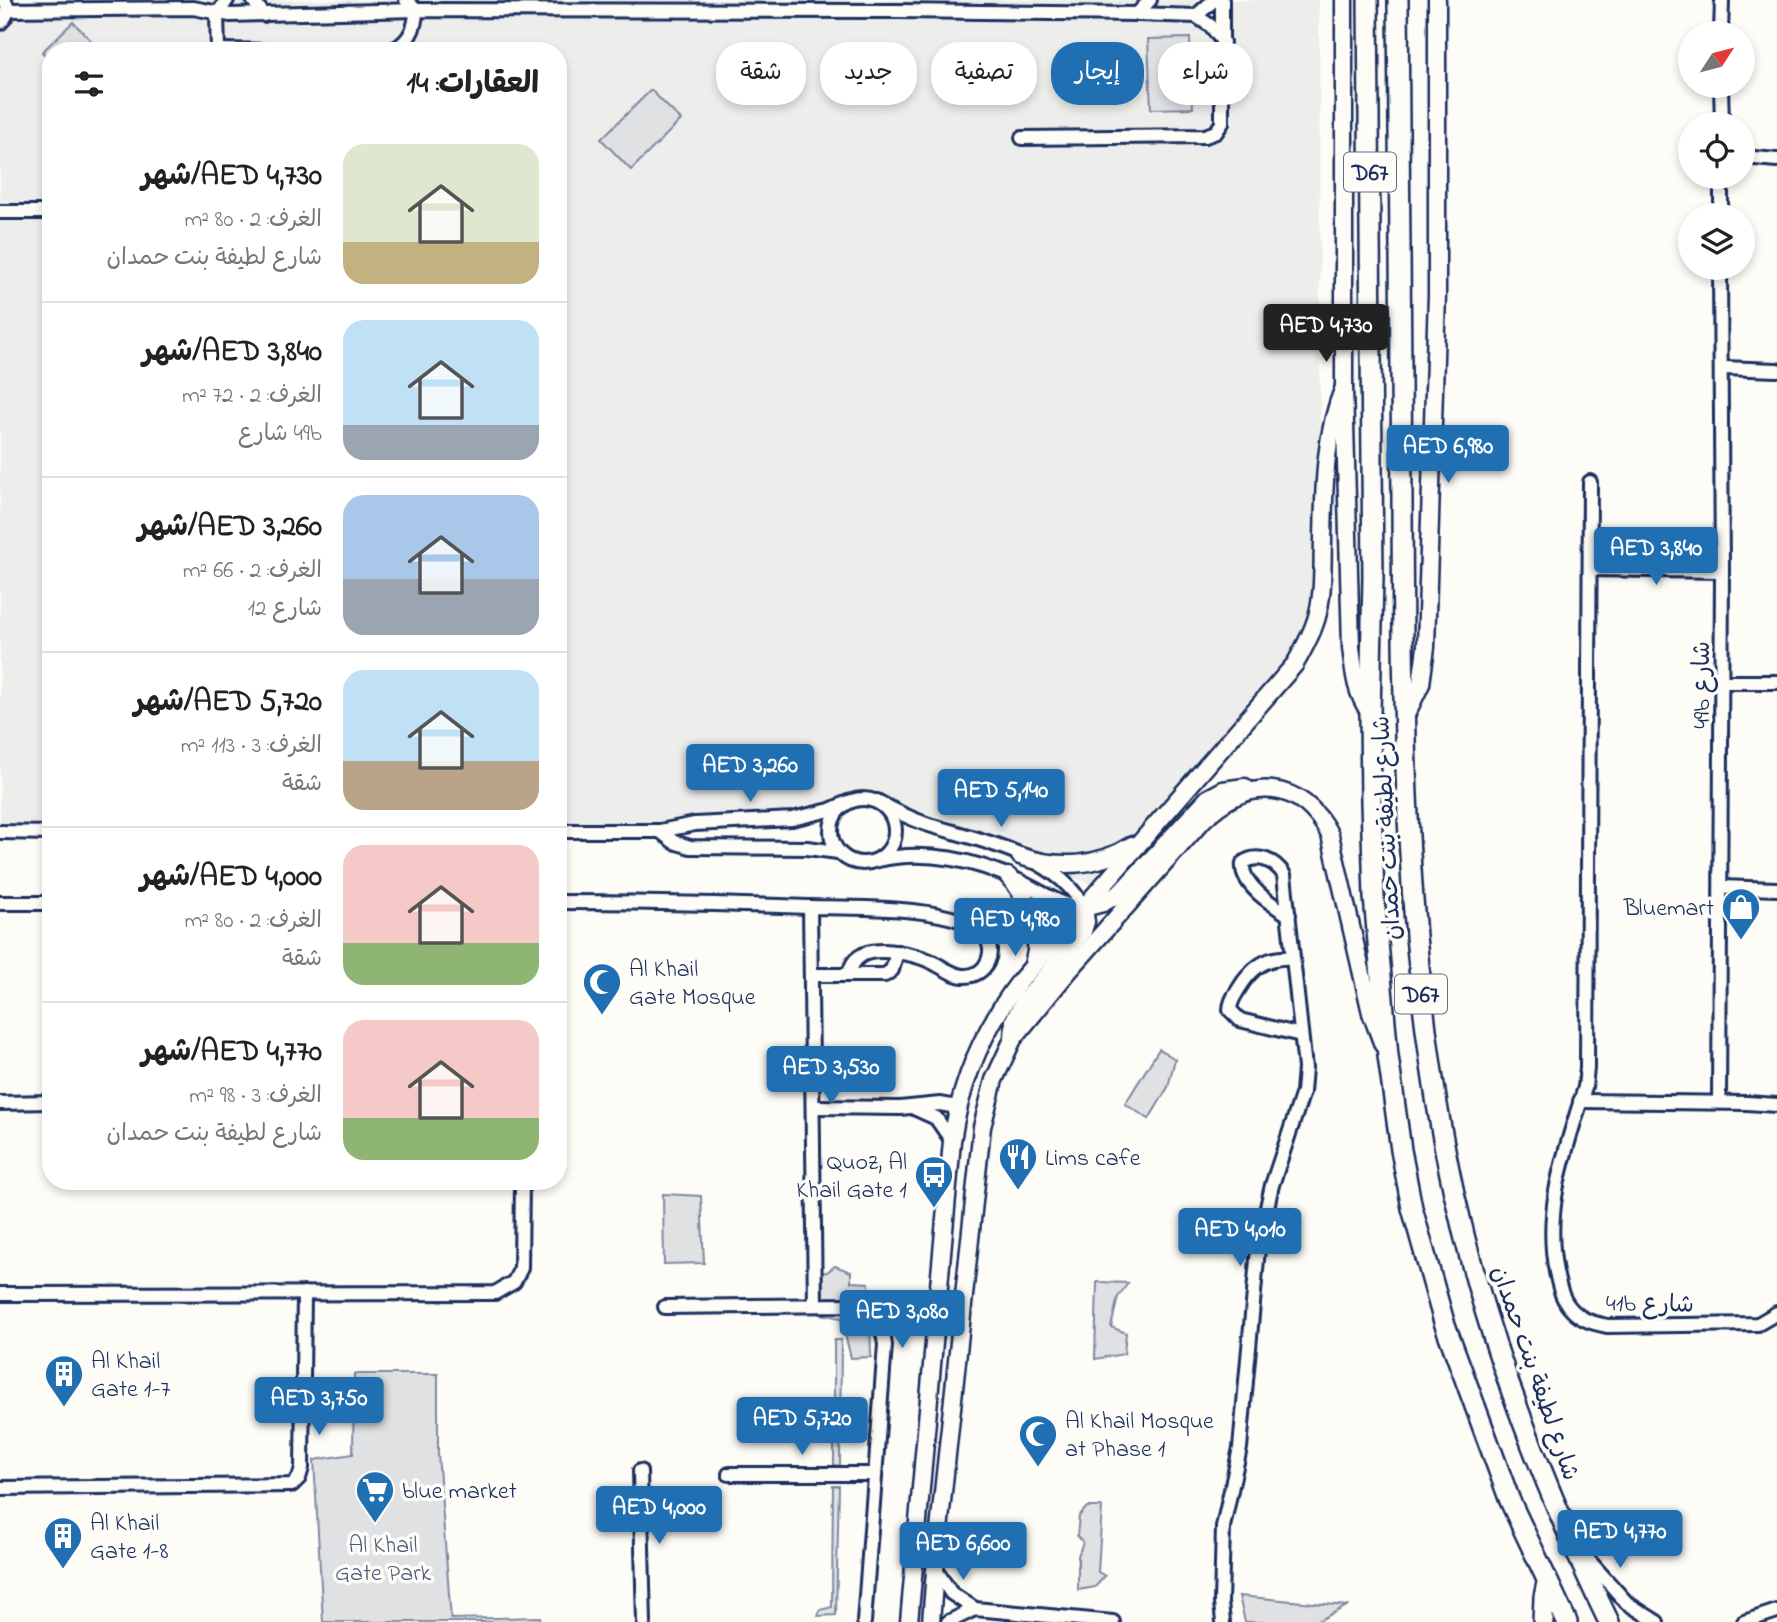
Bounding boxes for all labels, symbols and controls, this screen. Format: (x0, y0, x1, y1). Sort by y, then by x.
north arrow (1678, 21, 1755, 98)
map controls (1678, 21, 1755, 280)
chip: شقة (716, 42, 806, 105)
chip: جديد (820, 42, 917, 105)
chip: تصفية (931, 42, 1037, 105)
chip: إيجار (1051, 42, 1144, 105)
chip: شراء (1158, 42, 1253, 105)
text: العقارات: 14 (407, 63, 539, 107)
icon: filters (70, 65, 108, 103)
button: locate (1678, 112, 1755, 189)
road number: D67 (1344, 153, 1396, 192)
text: AED 4,730/شهر (141, 155, 322, 199)
icon: home (399, 172, 483, 256)
button: layers (1678, 203, 1755, 280)
text: الغرف: 2 · 80 m² (184, 204, 322, 237)
text: شارع لطيفة بنت حمدان (107, 242, 322, 275)
pin: AED 4,730 (1246, 304, 1406, 364)
text: AED 4,730 (1279, 310, 1373, 343)
text: AED 3,840/شهر (143, 331, 322, 375)
icon: home (399, 348, 483, 432)
text: الغرف: 2 · 72 m² (182, 380, 322, 413)
text: 49b شارع (238, 418, 322, 451)
pin: AED 6,980 (1368, 426, 1528, 485)
text: AED 6,980 (1403, 431, 1493, 464)
text: AED 3,260/شهر (138, 506, 322, 550)
icon: home (399, 523, 483, 607)
pin: AED 3,840 (1576, 528, 1736, 587)
text: AED 3,840 (1610, 533, 1702, 566)
text: الغرف: 2 · 66 m² (183, 555, 322, 588)
text: شارع 12 (248, 593, 322, 626)
street label: 49b شارع (1686, 641, 1721, 729)
text: AED 5,720/شهر (134, 681, 322, 725)
icon: home (399, 698, 483, 782)
street label: شارع لطيفة بنت حمدان (1365, 715, 1412, 941)
text: الغرف: 3 · 113 m² (181, 730, 322, 763)
pin: AED 3,260 (670, 744, 830, 804)
text: AED 3,260 (702, 750, 798, 783)
text: شقة (282, 768, 322, 801)
pin: AED 5,140 (921, 770, 1081, 829)
text: AED 5,140 (954, 775, 1048, 808)
text: AED 4,000/شهر (140, 856, 322, 900)
icon: home (399, 873, 483, 957)
shop icon: Bluemart (1720, 886, 1762, 941)
place label: Bluemart (1623, 892, 1714, 927)
pin: AED 4,980 (935, 898, 1095, 958)
text: AED 4,980 (970, 904, 1060, 937)
text: الغرف: 2 · 80 m² (184, 905, 322, 938)
text: شقة (282, 943, 322, 976)
place label: Al Khail Gate Mosque (629, 953, 756, 1016)
mosque icon: Al Khail Gate Mosque (581, 961, 623, 1016)
road number: D67 (1395, 974, 1447, 1014)
text: AED 4,770/شهر (141, 1031, 322, 1075)
pin: AED 3,530 (751, 1046, 911, 1106)
icon: home (399, 1048, 483, 1132)
text: AED 3,530 (783, 1052, 879, 1085)
text: الغرف: 3 · 98 m² (189, 1080, 322, 1113)
text: شارع لطيفة بنت حمدان (107, 1118, 322, 1151)
restaurant icon: Lims cafe (997, 1136, 1039, 1191)
place label: Lims cafe (1045, 1142, 1141, 1177)
place label: Quoz, Al Khail Gate 1 (796, 1146, 907, 1209)
bus stop icon: Quoz, Al Khail Gate 1 (913, 1154, 955, 1209)
pin: AED 4,010 (1160, 1208, 1320, 1268)
text: AED 4,010 (1194, 1214, 1286, 1247)
street label: شارع لطيفة بنت حمدان (1481, 1262, 1587, 1486)
street label: 41b شارع (1606, 1287, 1694, 1324)
pin: AED 3,080 (822, 1290, 982, 1350)
text: AED 3,080 (856, 1296, 948, 1329)
place label: Al Khail Gate 1-7 (91, 1345, 170, 1408)
building icon: Al Khail Gate 1-7 (43, 1353, 85, 1408)
pin: AED 3,750 (239, 1378, 399, 1437)
text: AED 3,750 (271, 1383, 367, 1416)
pin: AED 5,720 (722, 1398, 882, 1457)
text: AED 5,720 (753, 1403, 851, 1436)
place label: Al Khail Mosque at Phase 1 (1065, 1405, 1214, 1468)
mosque icon: Al Khail Mosque at Phase 1 (1017, 1413, 1059, 1468)
supermarket icon: blue market (354, 1469, 396, 1524)
place label: blue market (402, 1475, 517, 1510)
pin: AED 4,000 (579, 1486, 739, 1546)
text: AED 4,000 (612, 1492, 706, 1525)
place label: Al Khail Gate 1-8 (90, 1507, 168, 1570)
pin: AED 4,770 (1540, 1510, 1700, 1570)
building icon: Al Khail Gate 1-8 (42, 1515, 84, 1570)
text: AED 4,770 (1573, 1516, 1667, 1549)
pin: AED 6,600 (883, 1522, 1043, 1582)
text: AED 6,600 (916, 1528, 1010, 1561)
park label: Al Khail Gate Park (335, 1529, 432, 1592)

